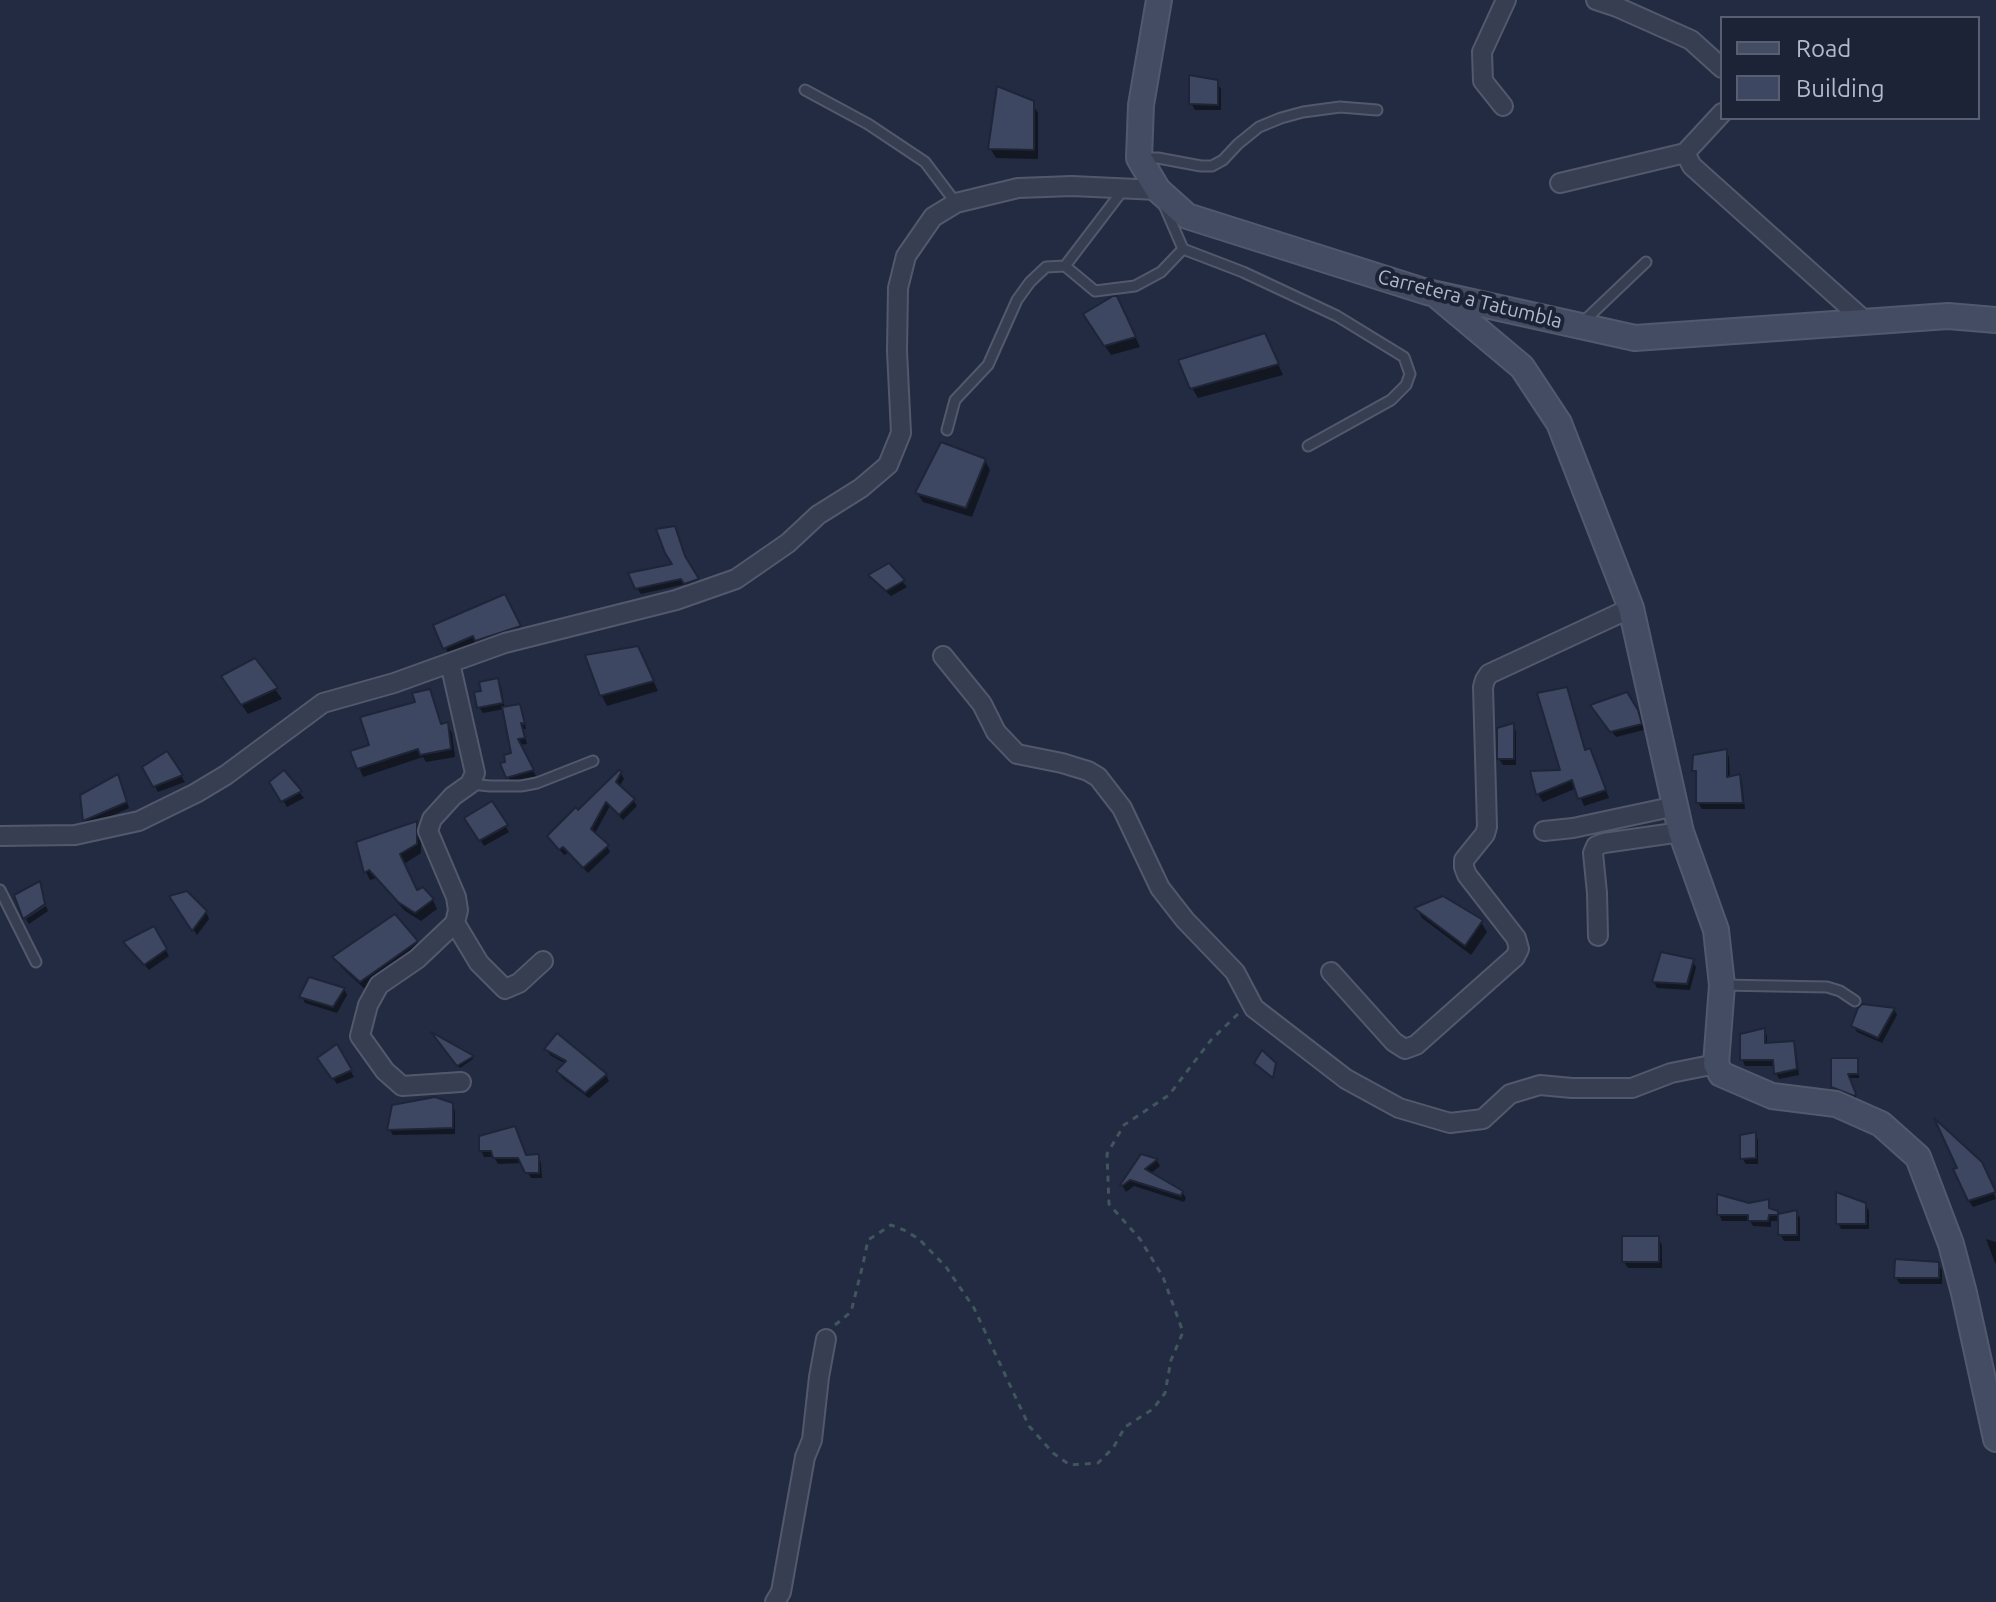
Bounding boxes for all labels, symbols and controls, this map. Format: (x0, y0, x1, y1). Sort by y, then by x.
legend (1720, 16, 1980, 120)
text: Road (1796, 35, 1851, 62)
text: Building (1796, 75, 1884, 102)
street label: Carretera a Tatumbla (1375, 264, 1565, 334)

